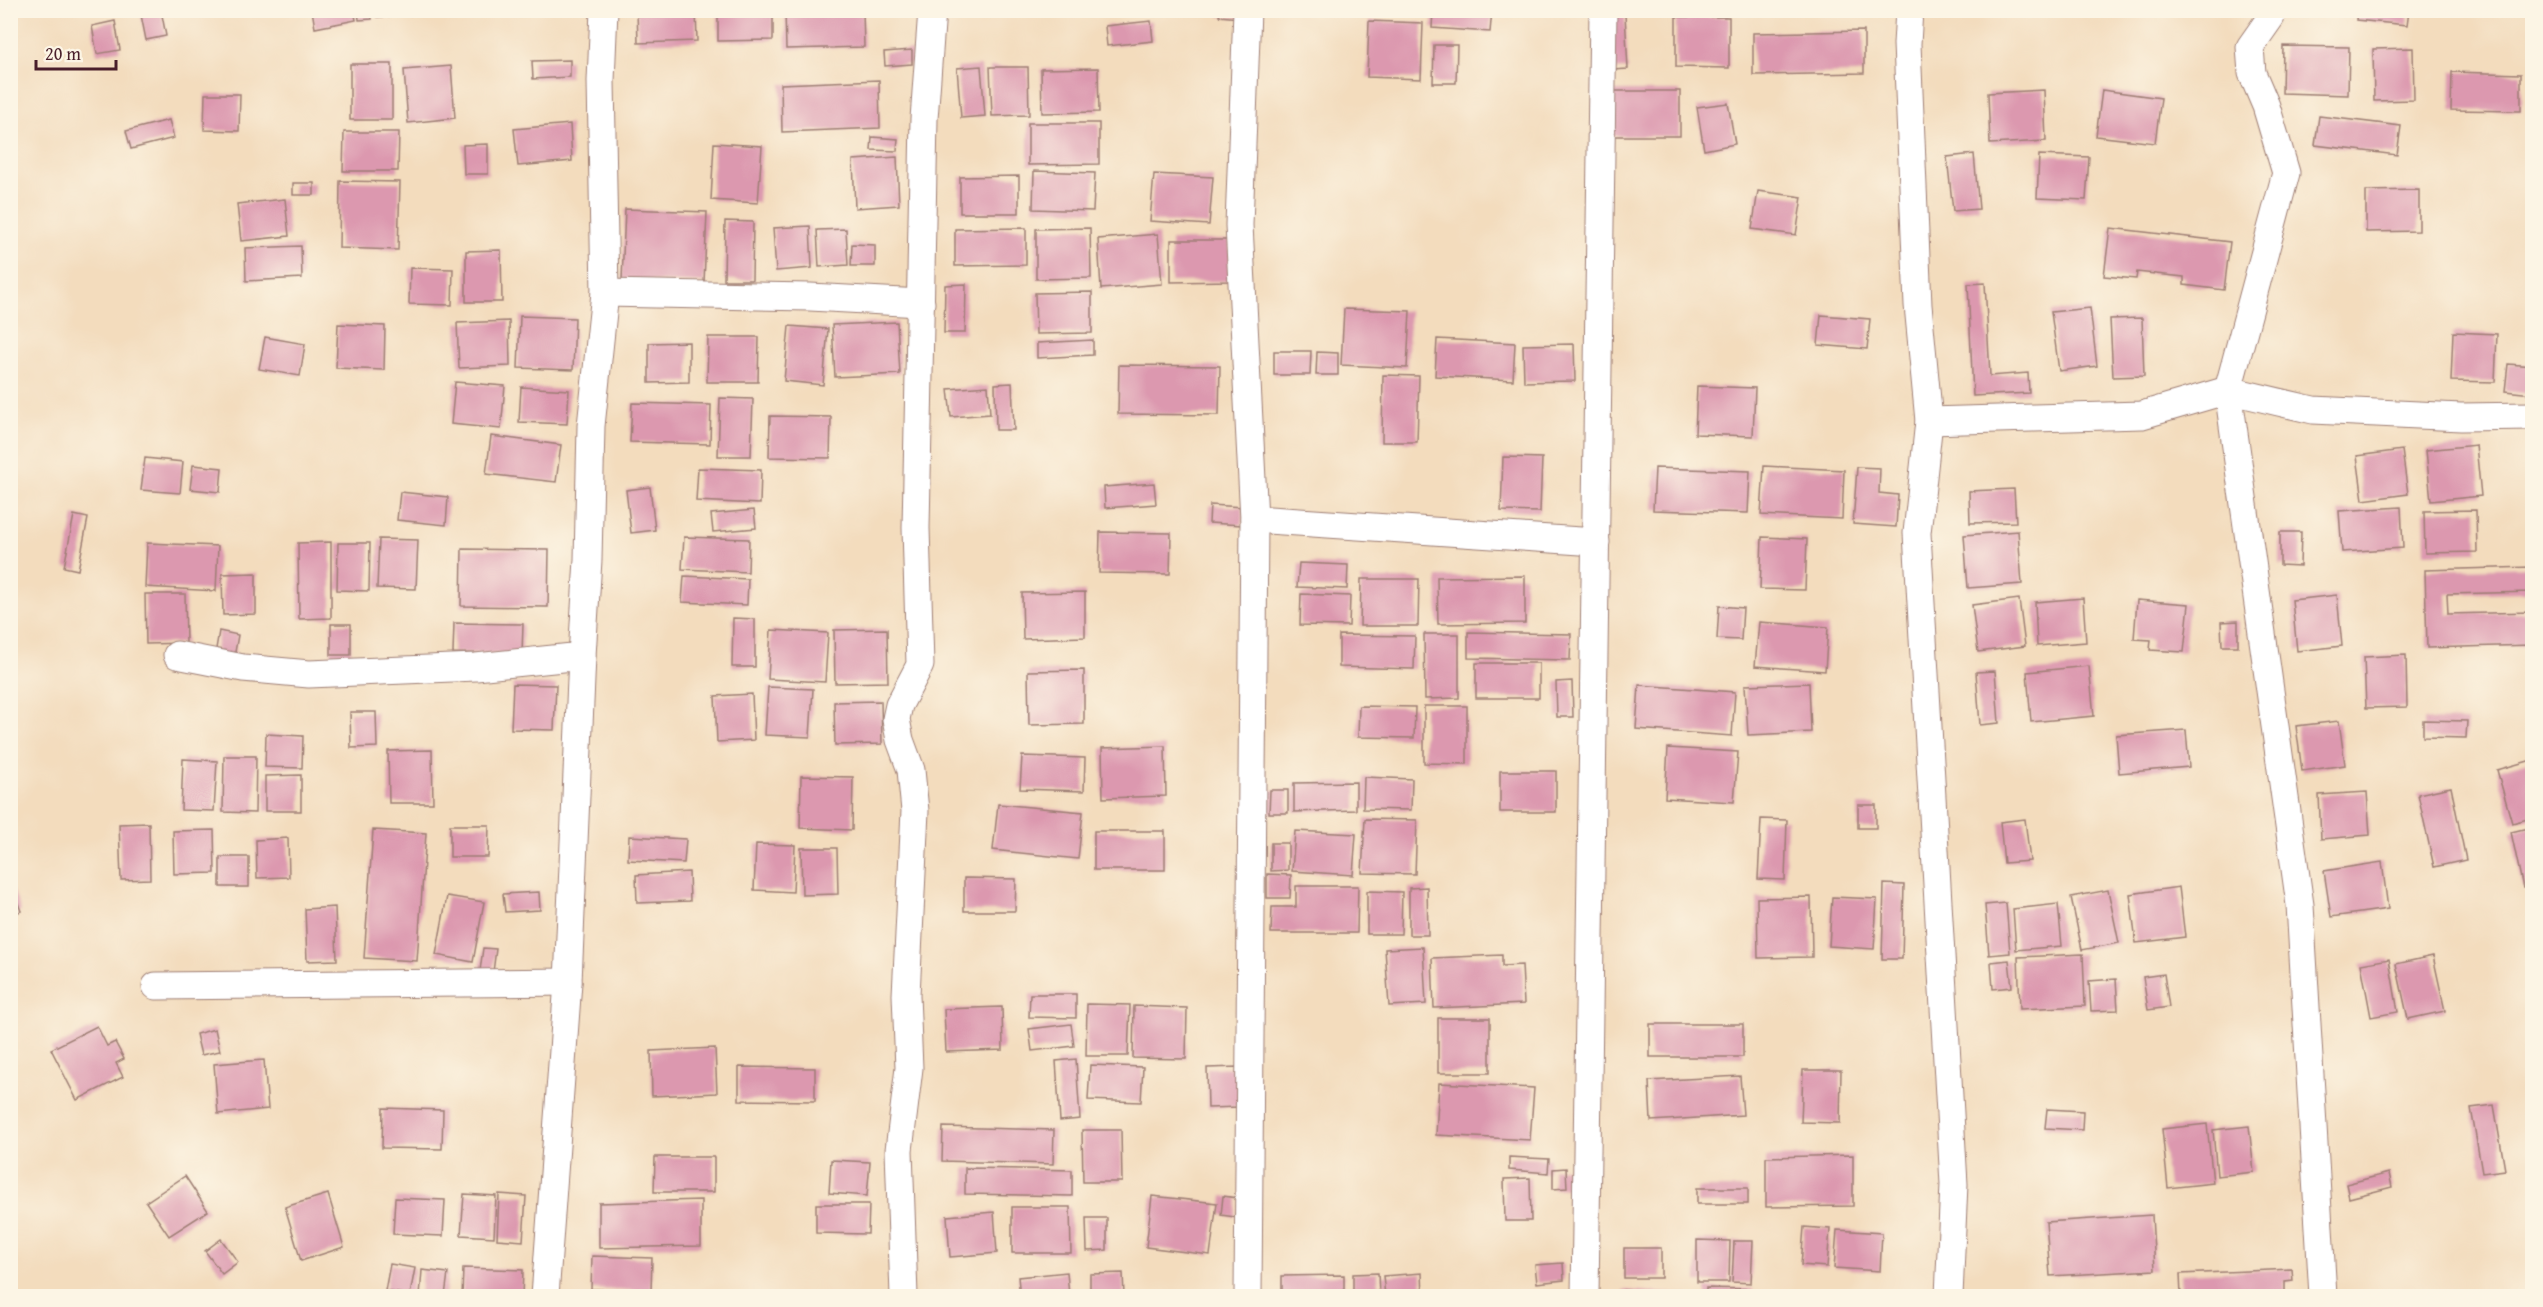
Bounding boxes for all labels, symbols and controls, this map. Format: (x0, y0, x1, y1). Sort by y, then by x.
scale bar (36, 33, 116, 71)
text: 20 m (45, 40, 81, 67)

